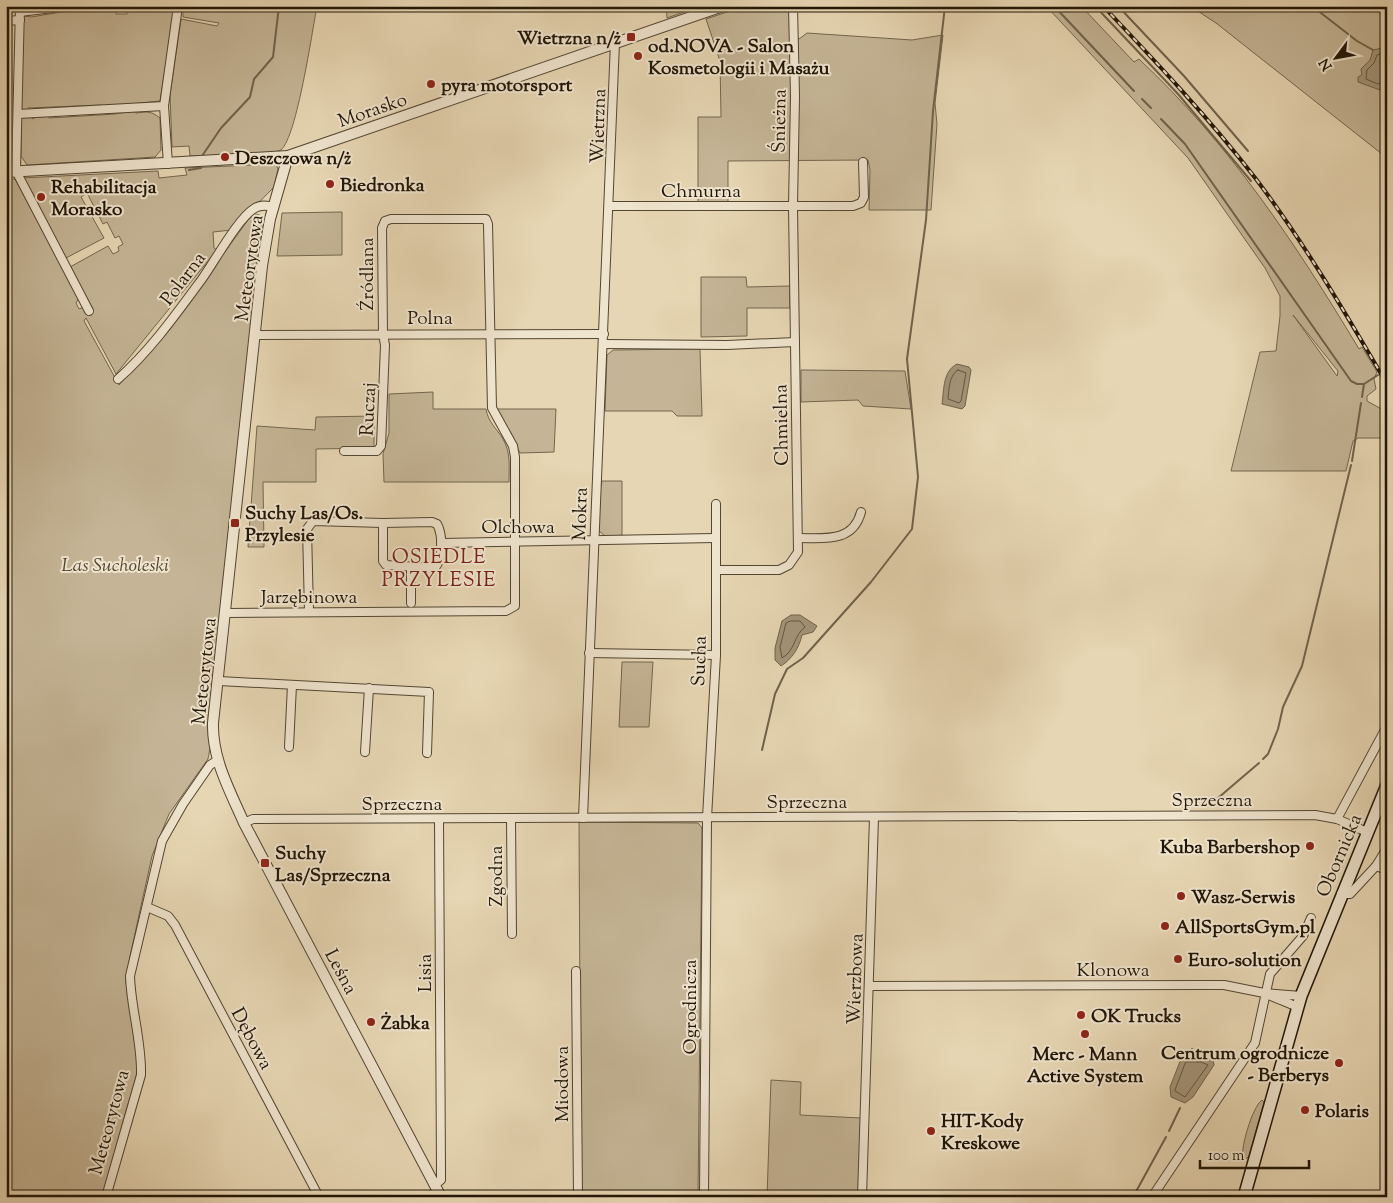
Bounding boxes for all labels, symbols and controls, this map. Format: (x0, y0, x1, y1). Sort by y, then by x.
place label: Wietrzna n/ż (517, 26, 621, 53)
marker: Wietrzna n/ż (625, 31, 637, 43)
north arrow (1310, 32, 1360, 82)
place label: od.NOVA - Salon Kosmetologii i Masażu (648, 34, 830, 83)
marker: od.NOVA - Salon Kosmetologii i Masażu (632, 50, 644, 62)
text: N (1315, 54, 1338, 74)
place label: pyra motorsport (441, 73, 573, 100)
marker: pyra motorsport (425, 78, 437, 90)
street label: Morasko (335, 87, 411, 136)
street label: Wietrzna (585, 88, 614, 164)
street label: Śnieżna (766, 89, 795, 153)
place label: Deszczowa n/ż (235, 146, 351, 173)
marker: Deszczowa n/ż (219, 151, 231, 163)
place label: Biedronka (340, 173, 425, 200)
place label: Rehabilitacja Morasko (51, 175, 157, 224)
marker: Biedronka (324, 178, 336, 190)
street label: Chmurna (661, 179, 741, 206)
marker: Rehabilitacja Morasko (35, 191, 47, 203)
street label: Meteorytowa (230, 213, 271, 324)
street label: Źródlana (355, 237, 382, 311)
street label: Polarna (155, 247, 213, 312)
street label: Polna (407, 306, 453, 333)
street label: Ruczaj (355, 382, 384, 437)
street label: Chmielna (768, 384, 797, 466)
street label: Mokra (567, 487, 596, 541)
place label: Suchy Las/Os. Przylesie (245, 501, 364, 550)
street label: Olchowa (481, 515, 555, 542)
marker: Suchy Las/Os. Przylesie (229, 517, 241, 529)
district label: OSIEDLE PRZYLESIE (382, 544, 496, 596)
park label: Las Sucholeski (61, 553, 169, 580)
street label: Jarzębinowa (260, 585, 358, 612)
street label: Meteorytowa (186, 616, 225, 726)
street label: Sucha (686, 635, 715, 687)
street label: Sprzeczna (1172, 788, 1253, 815)
street label: Sprzeczna (767, 790, 848, 817)
street label: Sprzeczna (362, 792, 443, 819)
street label: Obornicka (1311, 810, 1370, 902)
place label: Kuba Barbershop (1160, 835, 1300, 862)
marker: Kuba Barbershop (1304, 840, 1316, 852)
place label: Suchy Las/Sprzeczna (275, 841, 391, 890)
street label: Zgodna (484, 845, 511, 907)
marker: Suchy Las/Sprzeczna (259, 857, 271, 869)
place label: Wasz-Serwis (1191, 885, 1296, 912)
marker: Wasz-Serwis (1175, 890, 1187, 902)
place label: AllSportsGym.pl (1175, 915, 1316, 942)
marker: AllSportsGym.pl (1159, 920, 1171, 932)
street label: Wierzbowa (841, 933, 872, 1025)
street label: Leśna (317, 945, 363, 1000)
place label: Euro-solution (1188, 948, 1302, 975)
marker: Euro-solution (1172, 953, 1184, 965)
street label: Lisia (413, 954, 440, 992)
street label: Klonowa (1076, 958, 1150, 985)
street label: Ogrodnicza (678, 959, 705, 1054)
street label: Dębowa (223, 1003, 279, 1075)
place label: OK Trucks (1091, 1004, 1182, 1031)
marker: OK Trucks (1075, 1009, 1087, 1021)
place label: Żabka (381, 1011, 430, 1038)
marker: Żabka (365, 1016, 377, 1028)
marker: Merc - Mann Active System (1079, 1028, 1091, 1040)
place label: Centrum ogrodnicze - Berberys (1161, 1041, 1330, 1090)
place label: Merc - Mann Active System (1027, 1042, 1143, 1091)
street label: Miodowa (550, 1046, 577, 1122)
marker: Centrum ogrodnicze - Berberys (1333, 1057, 1345, 1069)
street label: Meteorytowa (83, 1067, 137, 1178)
place label: Polaris (1315, 1099, 1370, 1126)
marker: Polaris (1299, 1104, 1311, 1116)
place label: HIT-Kody Kreskowe (941, 1109, 1024, 1158)
marker: HIT-Kody Kreskowe (925, 1125, 937, 1137)
scale bar (1200, 1138, 1309, 1170)
text: 100 m (1208, 1146, 1245, 1167)

